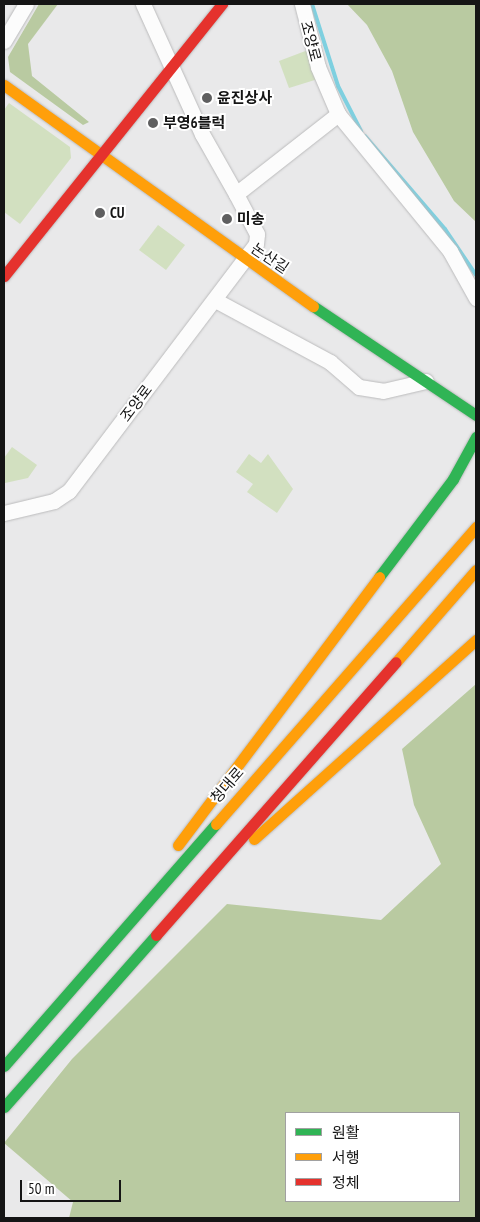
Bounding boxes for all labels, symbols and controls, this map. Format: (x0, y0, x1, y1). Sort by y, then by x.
street label: 조양로 (297, 19, 325, 63)
place label: 윤진상사 (217, 89, 272, 107)
marker: 윤진상사 (201, 92, 213, 104)
place label: 부영6블럭 (163, 114, 225, 132)
marker: 부영6블럭 (147, 117, 159, 129)
place label: CU (110, 204, 125, 222)
marker: CU (94, 207, 106, 219)
place label: 미송 (237, 210, 265, 228)
marker: 미송 (221, 213, 233, 225)
street label: 논산길 (248, 239, 292, 277)
street label: 조양로 (116, 381, 156, 425)
street label: 청대로 (207, 763, 247, 807)
legend (285, 1112, 460, 1202)
text: 원활 (332, 1123, 360, 1142)
text: 서행 (332, 1148, 360, 1167)
scale bar (22, 1170, 124, 1202)
text: 정체 (332, 1173, 360, 1192)
text: 50 m (28, 1179, 54, 1198)

